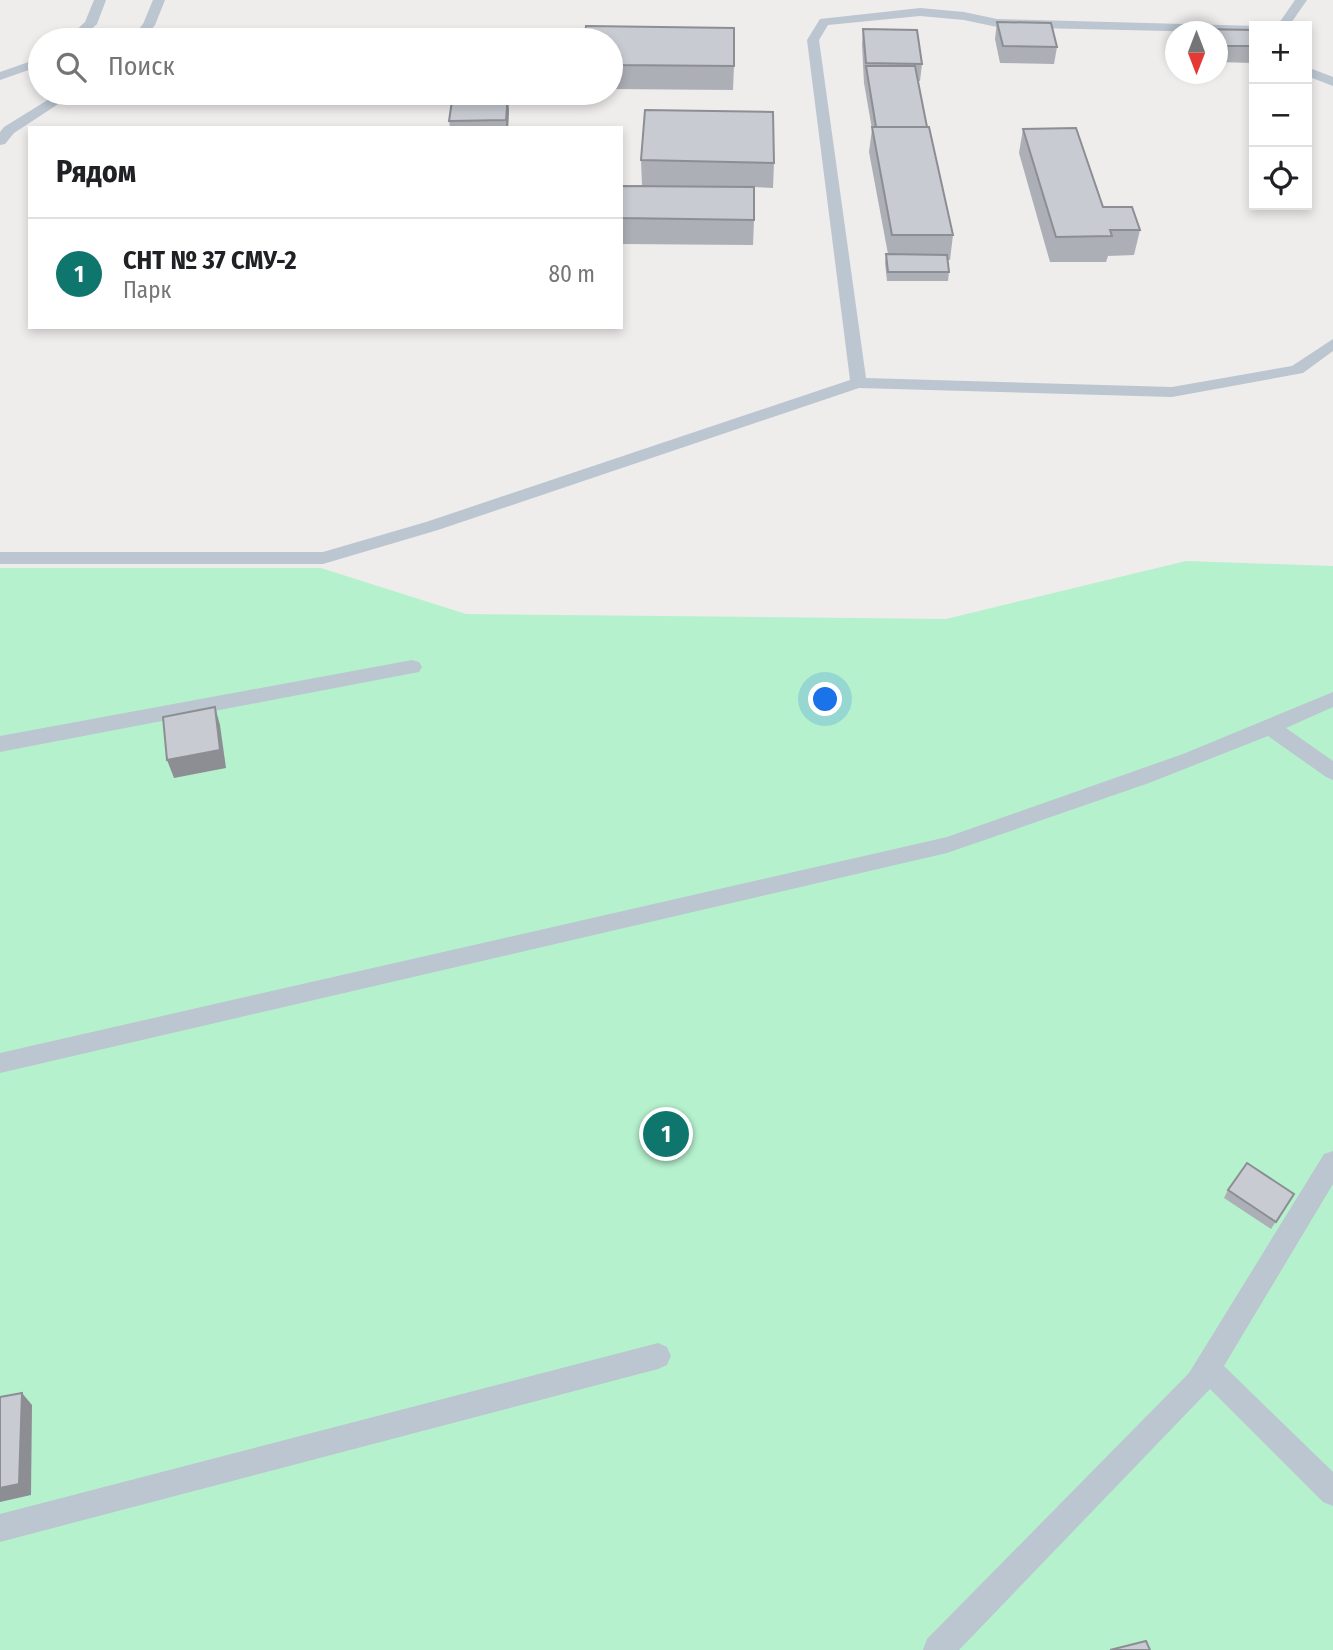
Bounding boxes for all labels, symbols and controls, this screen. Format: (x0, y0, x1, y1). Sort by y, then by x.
north arrow (1165, 21, 1228, 84)
map controls (1249, 21, 1312, 210)
button: + (1249, 21, 1312, 84)
search box (28, 28, 623, 105)
icon: search (52, 48, 90, 86)
text: Поиск (108, 51, 175, 82)
button: − (1249, 84, 1312, 147)
button: locate (1249, 147, 1312, 210)
text: Рядом (56, 154, 136, 190)
text: СНТ № 37 СМУ-2 (123, 245, 297, 276)
text: 1 (74, 260, 84, 288)
text: 80 m (548, 260, 595, 288)
text: Парк (123, 276, 171, 304)
your location (808, 682, 842, 716)
pin: 1 (643, 1108, 689, 1160)

